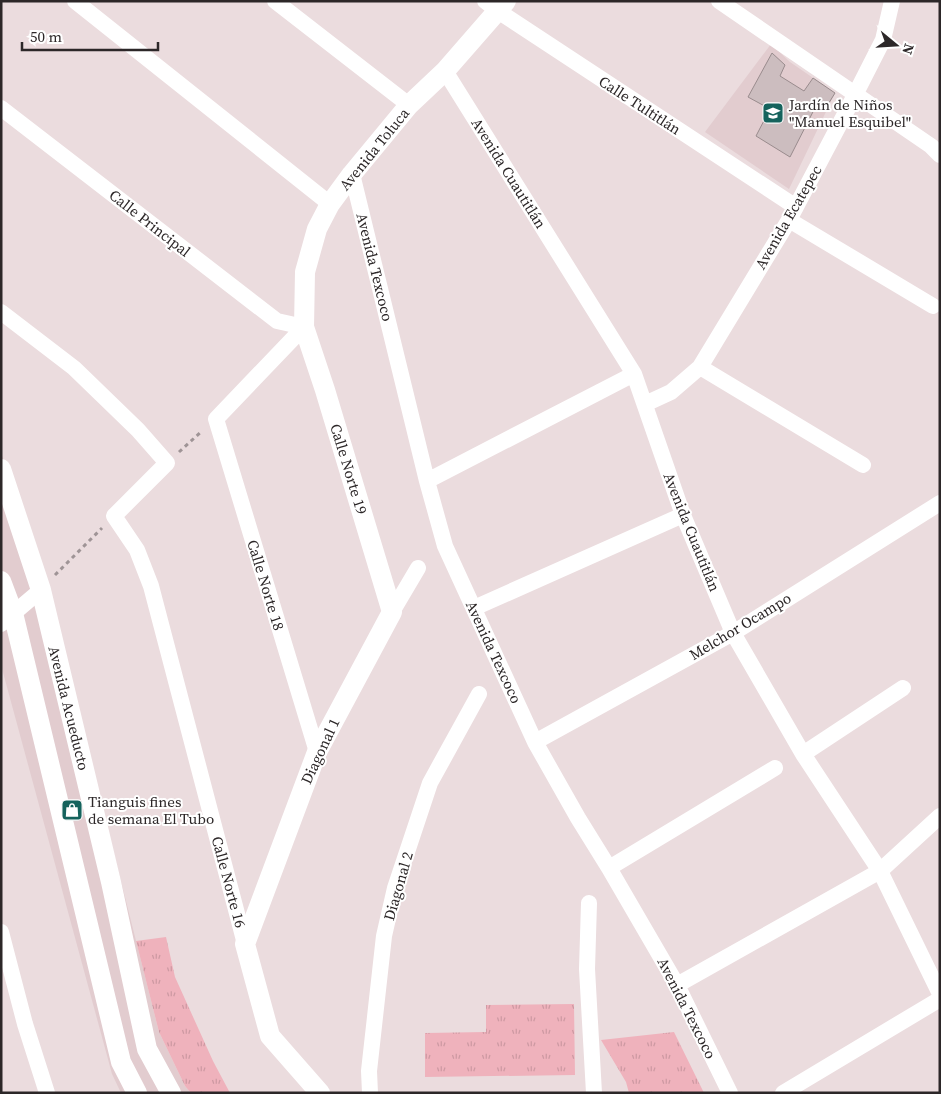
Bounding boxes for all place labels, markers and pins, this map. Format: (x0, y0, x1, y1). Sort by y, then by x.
place label: Jardín de Niños "Manuel Esquibel" (788, 94, 911, 132)
school or university icon: Jardín de Niños "Manuel Esquibel" (761, 101, 785, 125)
place label: Tianguis fines de semana El Tubo (88, 791, 214, 829)
shop icon: Tianguis fines de semana El Tubo (60, 798, 84, 822)

